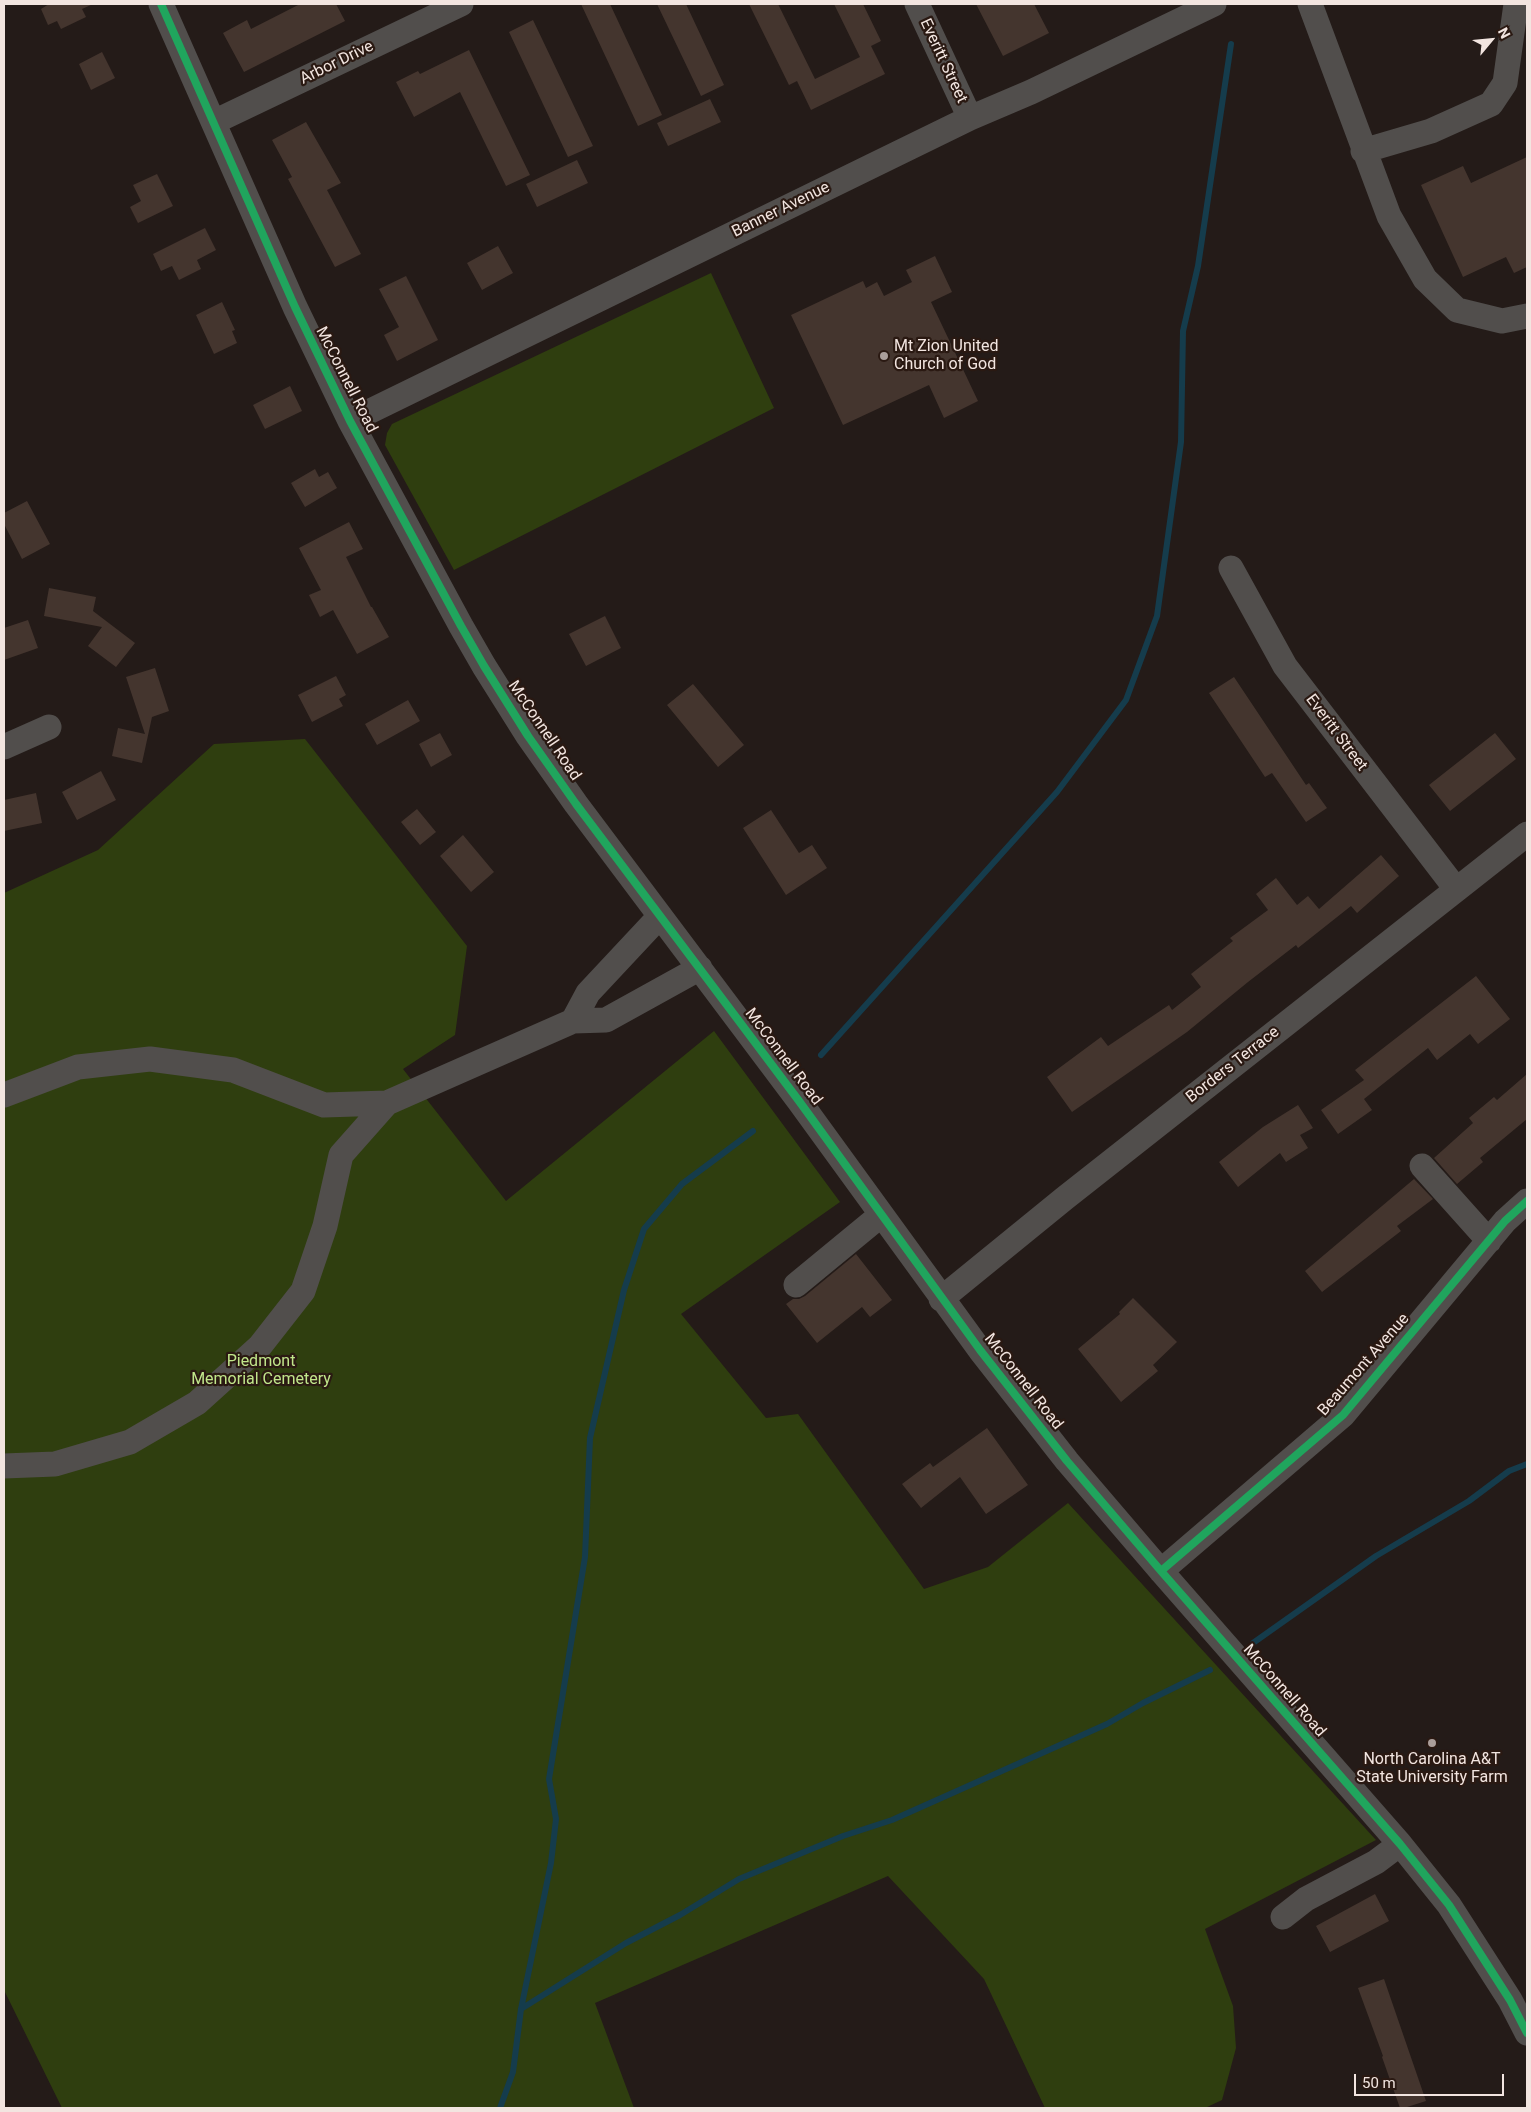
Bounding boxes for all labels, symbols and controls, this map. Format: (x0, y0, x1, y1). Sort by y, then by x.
north arrow (1466, 15, 1516, 65)
street label: Everitt Street (915, 16, 971, 106)
text: N (1495, 25, 1514, 41)
street label: Arbor Drive (297, 37, 377, 89)
street label: Banner Avenue (729, 178, 833, 242)
street label: McConnell Road (311, 324, 381, 436)
place label: Mt Zion United Church of God (894, 337, 998, 375)
marker: Mt Zion United Church of God (878, 350, 890, 362)
street label: McConnell Road (503, 677, 585, 785)
street label: Everitt Street (1301, 691, 1371, 775)
street label: McConnell Road (740, 1005, 826, 1109)
street label: Borders Terrace (1183, 1023, 1283, 1107)
street label: Beaumont Avenue (1314, 1310, 1414, 1420)
street label: McConnell Road (980, 1330, 1066, 1434)
park label: Piedmont Memorial Cemetery (191, 1352, 331, 1390)
street label: McConnell Road (1239, 1641, 1329, 1741)
marker: North Carolina A&T State University Farm (1426, 1737, 1438, 1749)
place label: North Carolina A&T State University Farm (1356, 1750, 1508, 1788)
scale bar (1356, 2064, 1506, 2096)
text: 50 m (1362, 2074, 1396, 2092)

